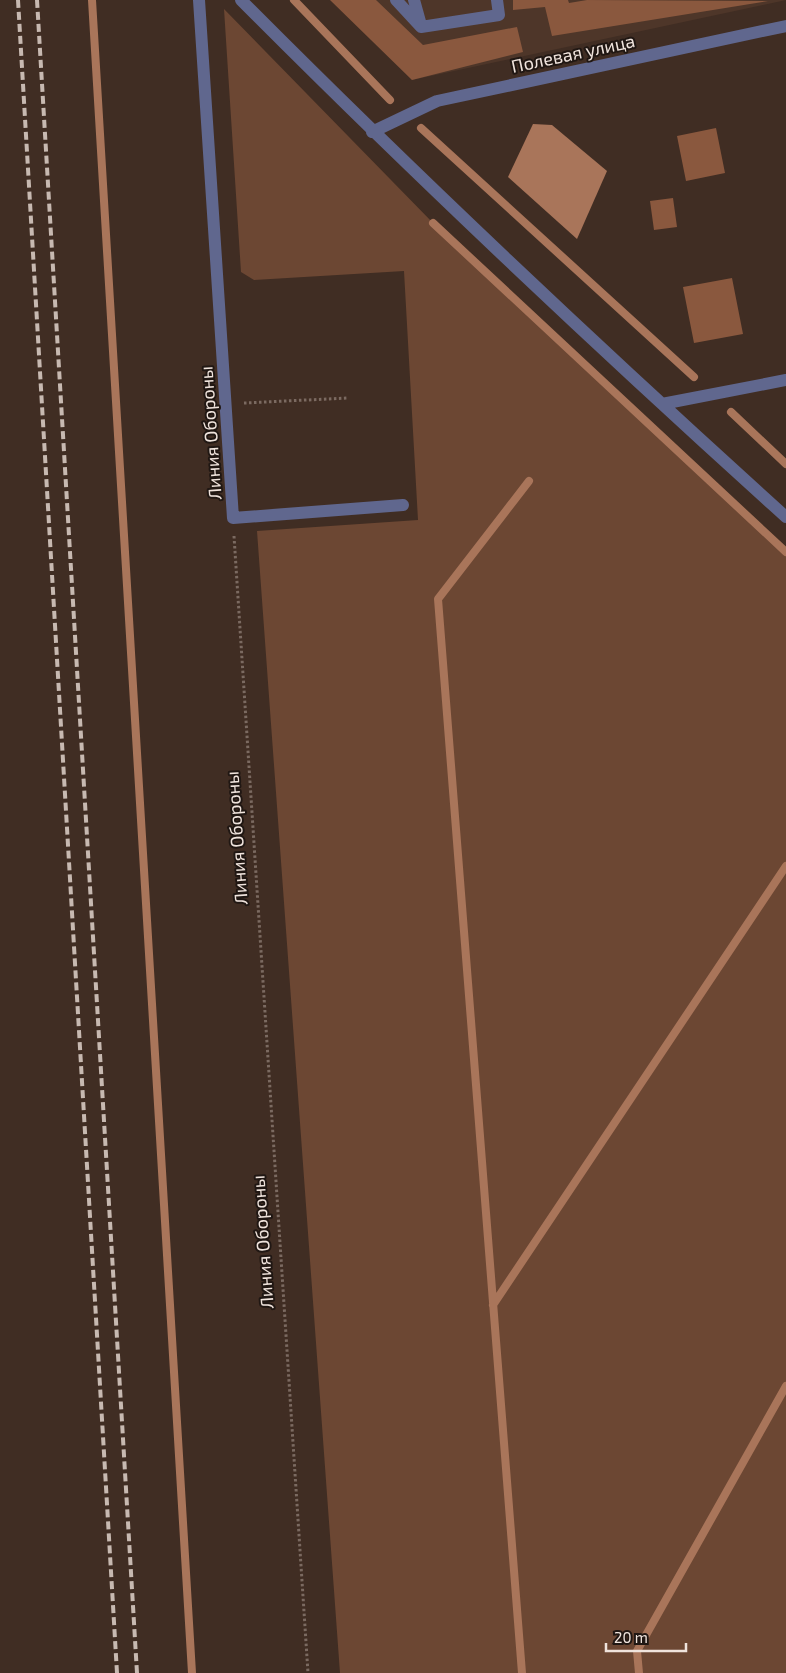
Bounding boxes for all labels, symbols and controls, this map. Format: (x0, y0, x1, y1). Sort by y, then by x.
street label: Полевая улица (509, 29, 637, 77)
street label: Линия Обороны (194, 365, 226, 501)
street label: Линия Обороны (220, 770, 252, 906)
street label: Линия Обороны (246, 1174, 278, 1310)
scale bar (606, 1620, 686, 1652)
text: 20 m (614, 1628, 648, 1646)

